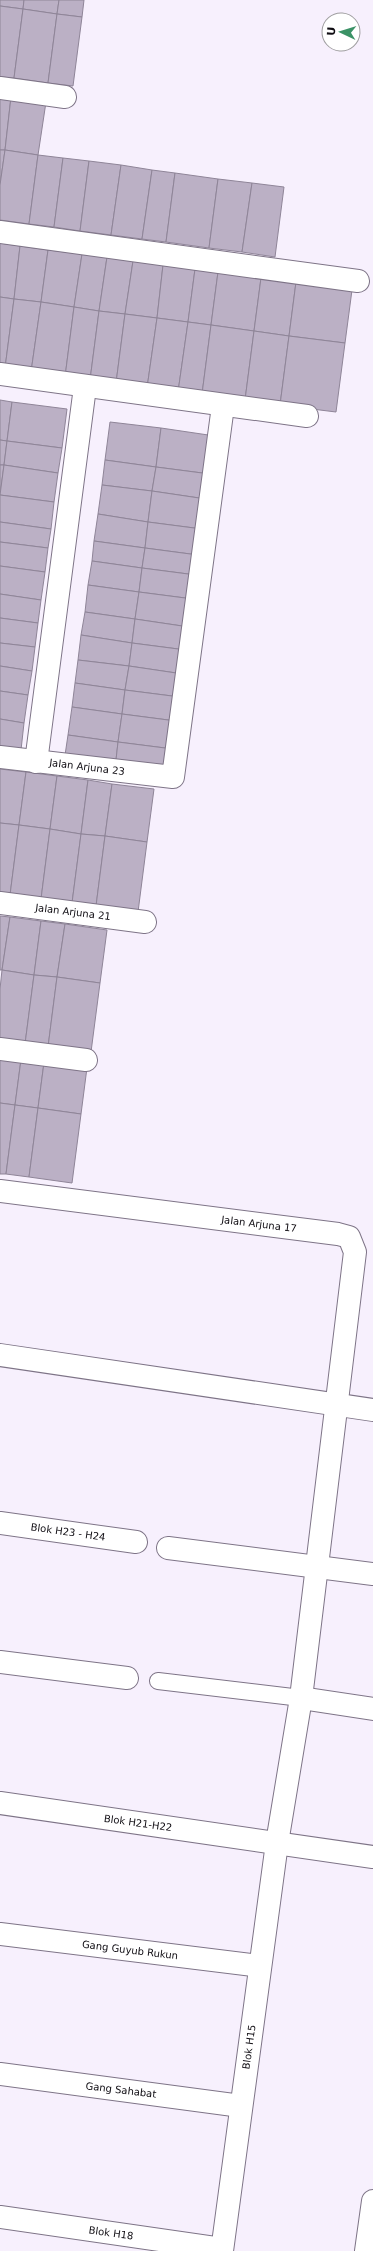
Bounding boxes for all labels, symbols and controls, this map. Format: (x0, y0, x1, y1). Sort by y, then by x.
north arrow (321, 12, 361, 52)
text: U (325, 26, 338, 36)
street label: Jalan Arjuna 23 (48, 757, 125, 777)
street label: Jalan Arjuna 21 (34, 902, 111, 922)
street label: Jalan Arjuna 17 (220, 1214, 297, 1234)
street label: Blok H23 - H24 (30, 1521, 106, 1543)
street label: Blok H21-H22 (103, 1813, 173, 1833)
street label: Gang Guyub Rukun (81, 1939, 179, 1961)
street label: Blok H15 (240, 2024, 258, 2070)
street label: Gang Sahabat (85, 2080, 157, 2100)
street label: Blok H18 (88, 2224, 134, 2242)

